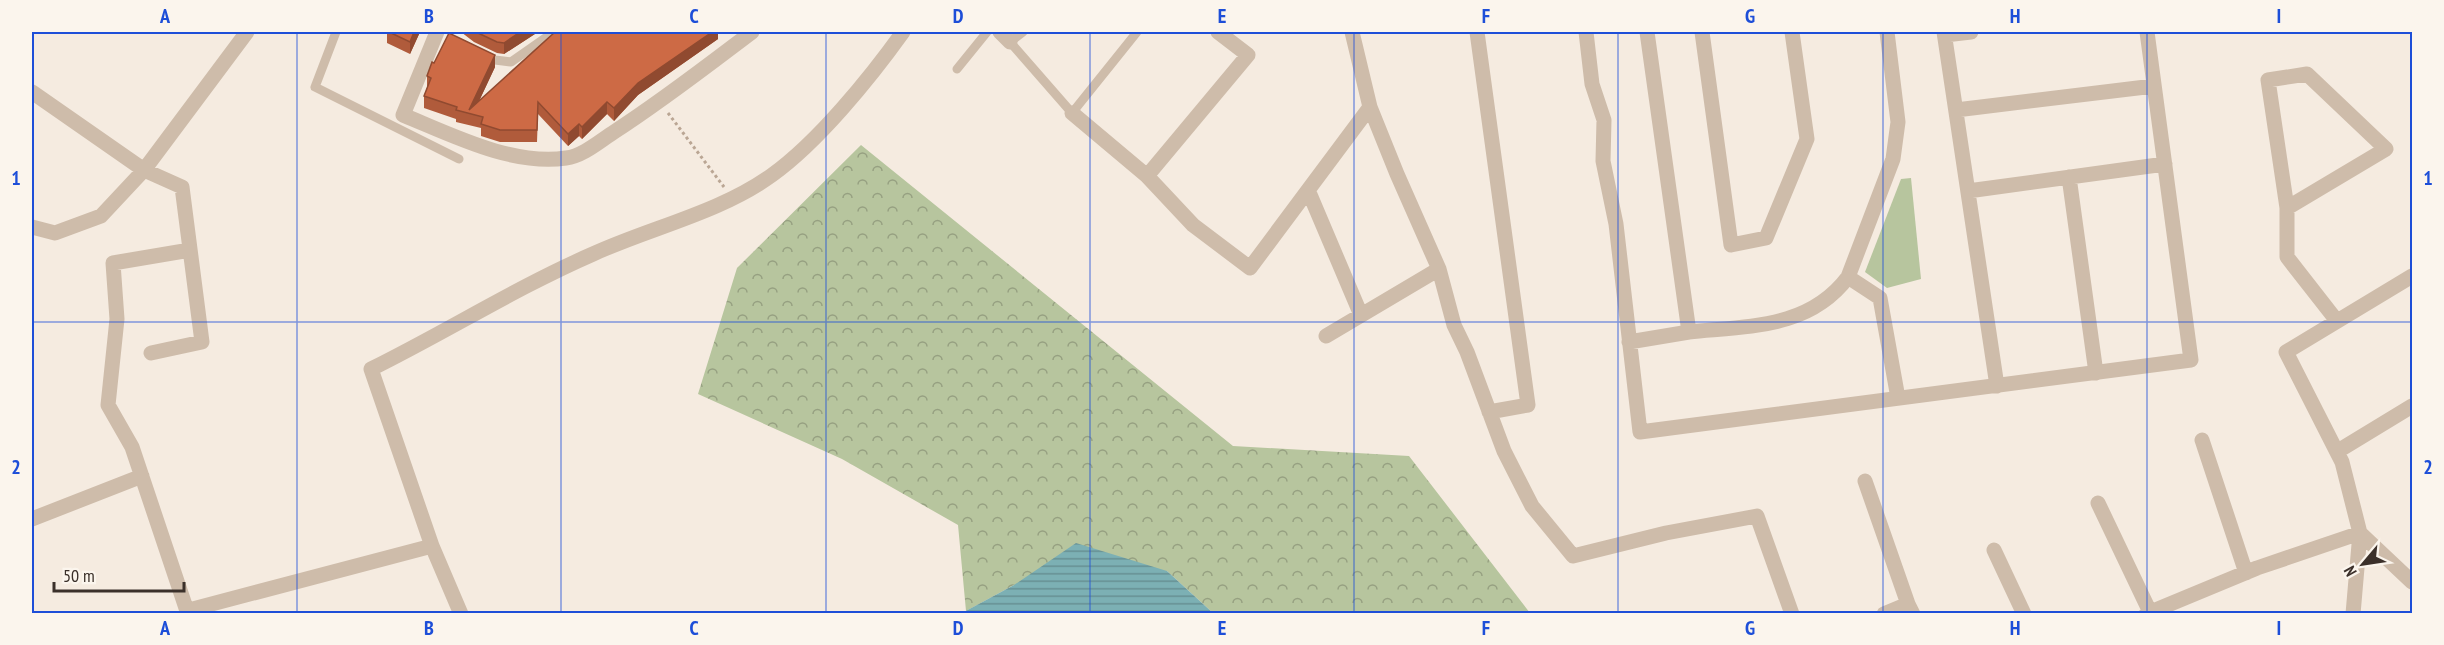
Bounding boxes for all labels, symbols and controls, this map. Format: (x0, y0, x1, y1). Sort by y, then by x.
text: A (159, 3, 171, 29)
text: B (424, 3, 434, 29)
text: C (689, 3, 699, 29)
text: D (953, 3, 964, 29)
text: E (1218, 3, 1226, 29)
text: F (1482, 3, 1490, 29)
text: G (1745, 3, 1755, 29)
text: H (2010, 3, 2020, 29)
text: I (2277, 3, 2281, 29)
text: 1 (11, 165, 21, 191)
text: 1 (2423, 165, 2433, 191)
text: 2 (11, 454, 21, 480)
text: 2 (2423, 454, 2433, 480)
north arrow (2333, 534, 2393, 594)
scale bar (54, 555, 184, 593)
text: N (2339, 563, 2361, 580)
text: 50 m (63, 564, 95, 587)
text: A (159, 615, 171, 641)
text: B (424, 615, 434, 641)
text: C (689, 615, 699, 641)
text: D (953, 615, 964, 641)
text: E (1218, 615, 1226, 641)
text: F (1482, 615, 1490, 641)
text: G (1745, 615, 1755, 641)
text: H (2010, 615, 2020, 641)
text: I (2277, 615, 2281, 641)

